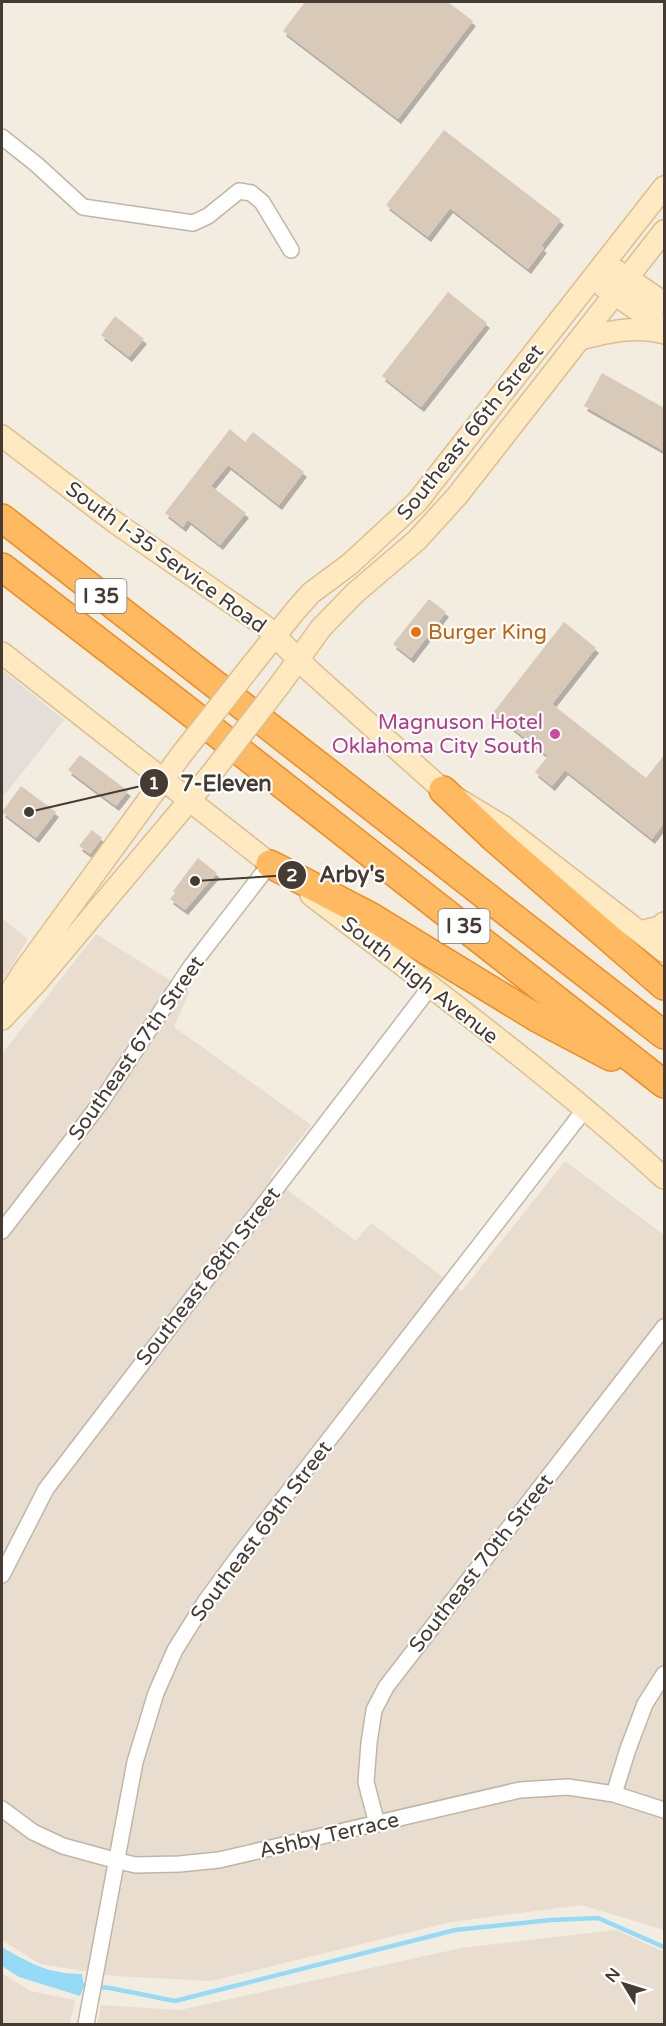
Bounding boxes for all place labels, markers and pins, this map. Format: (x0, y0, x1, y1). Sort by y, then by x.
place label: Burger King (428, 620, 547, 645)
marker: Burger King (409, 625, 423, 639)
place label: Magnuson Hotel Oklahoma City South (332, 710, 543, 759)
marker: Magnuson Hotel Oklahoma City South (548, 727, 562, 741)
callout: 7-Eleven (139, 763, 284, 803)
callout: Arby's (277, 855, 396, 895)

